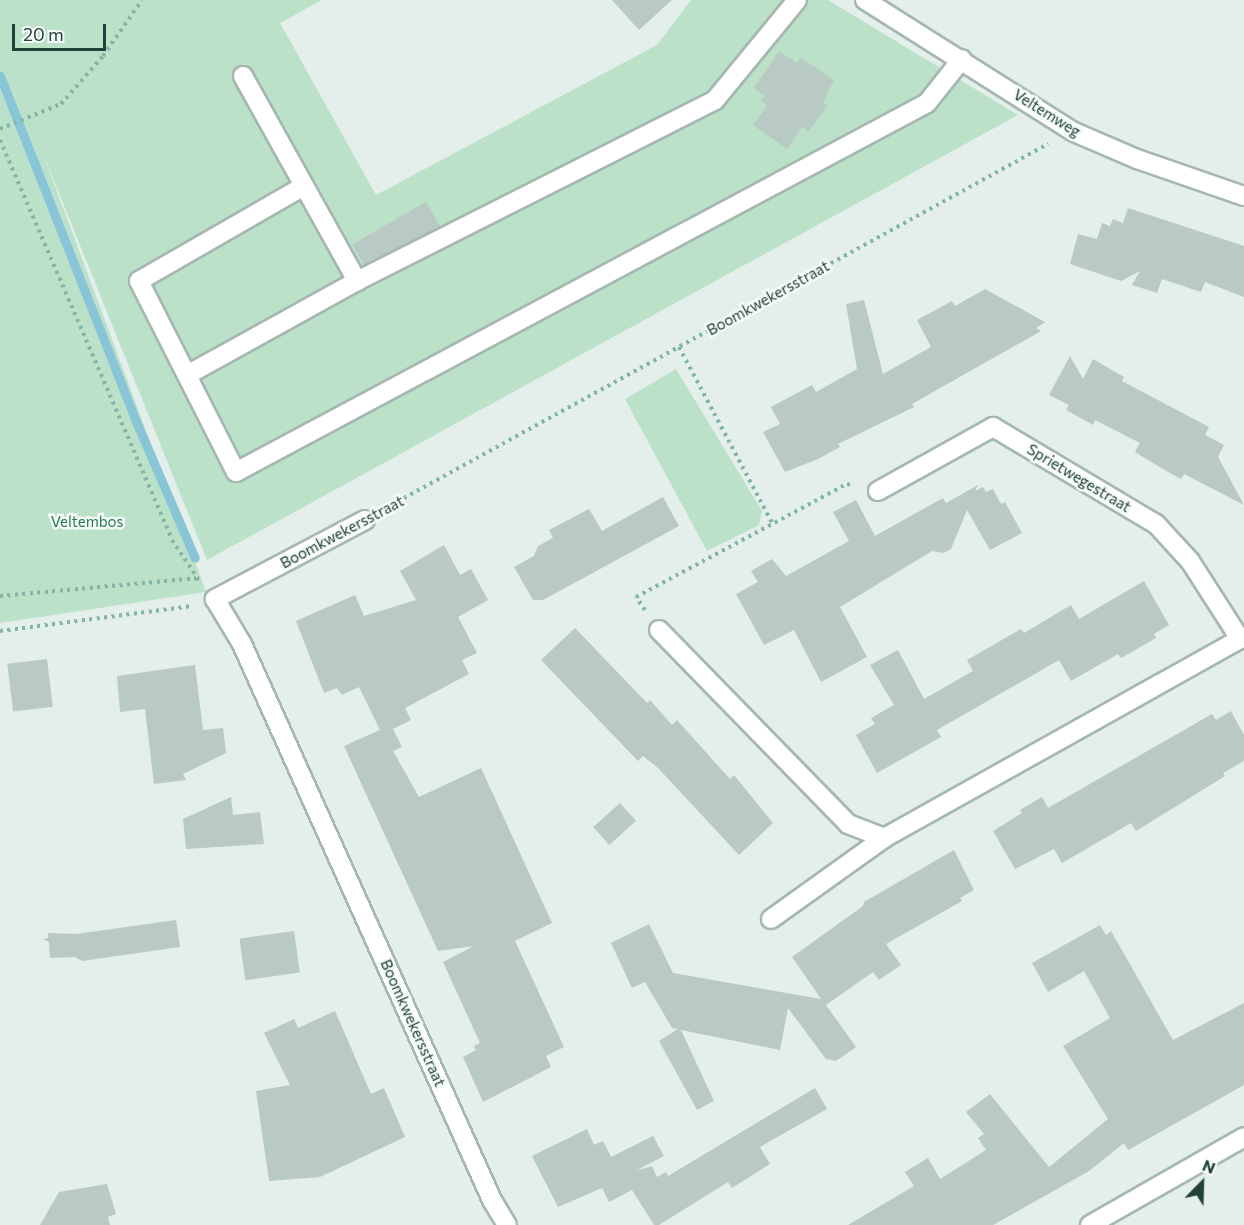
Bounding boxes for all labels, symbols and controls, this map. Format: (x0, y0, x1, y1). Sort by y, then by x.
scale bar (15, 12, 110, 50)
text: 20 m (23, 23, 64, 45)
street label: Veltemweg (1010, 85, 1084, 141)
street label: Boomkwekersstraat (704, 257, 832, 339)
street label: Sprietwegestraat (1024, 440, 1134, 516)
street label: Boomkwekersstraat (277, 492, 407, 572)
park label: Veltembos (51, 513, 123, 531)
street label: Boomkwekersstraat (377, 957, 449, 1089)
north arrow (1172, 1153, 1232, 1213)
text: N (1200, 1155, 1218, 1177)

